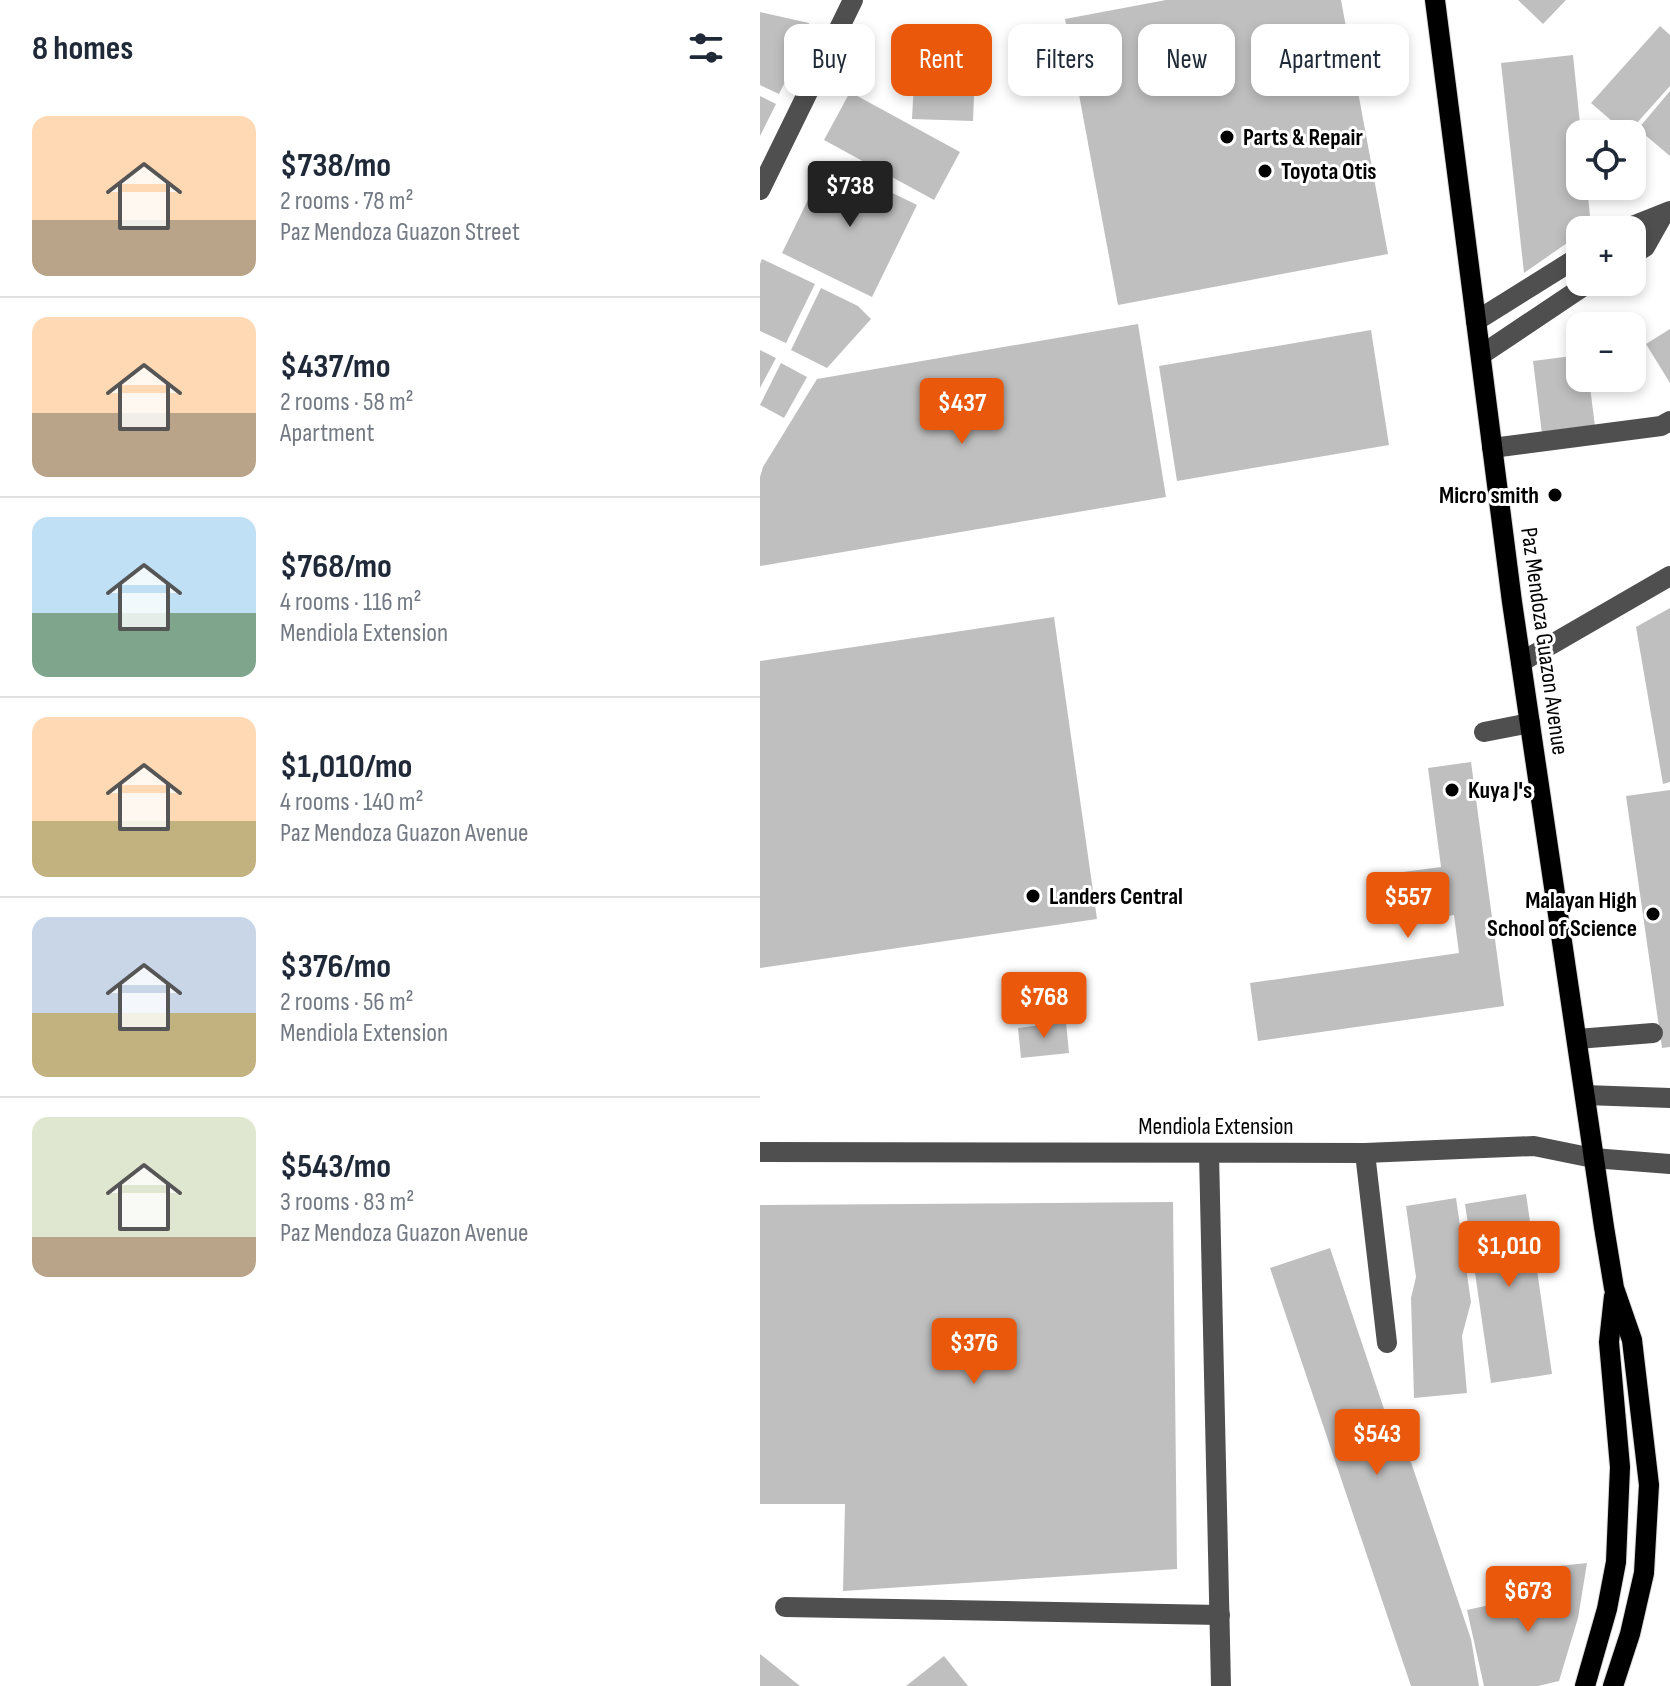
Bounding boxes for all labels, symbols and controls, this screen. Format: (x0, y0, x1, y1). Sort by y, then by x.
chip: Buy (784, 24, 875, 96)
chip: Rent (891, 24, 992, 96)
chip: Filters (1008, 24, 1122, 96)
chip: New (1138, 24, 1235, 96)
chip: Apartment (1251, 24, 1409, 96)
icon: filters (684, 26, 728, 70)
text: 8 homes (32, 28, 133, 69)
map controls (1566, 120, 1646, 392)
button: locate (1566, 120, 1646, 200)
place label: Parts & Repair (1243, 123, 1363, 152)
marker: Parts & Repair (1218, 128, 1236, 146)
text: $738/mo (280, 145, 391, 186)
icon: home (96, 148, 192, 244)
place label: Toyota Otis (1281, 157, 1376, 186)
pin: $738 (803, 161, 897, 229)
marker: Toyota Otis (1256, 162, 1274, 180)
text: $738 (826, 171, 874, 202)
text: 2 rooms · 78 m² (280, 186, 414, 217)
button: + (1566, 216, 1646, 296)
text: Paz Mendoza Guazon Street (280, 217, 520, 248)
button: − (1566, 312, 1646, 392)
text: $437/mo (280, 346, 390, 387)
icon: home (96, 349, 192, 445)
pin: $437 (915, 378, 1009, 446)
text: 2 rooms · 58 m² (280, 387, 414, 418)
text: $437 (938, 388, 986, 419)
text: Apartment (280, 418, 374, 449)
place label: Micro smith (1439, 481, 1539, 510)
marker: Micro smith (1546, 486, 1564, 504)
street label: Paz Mendoza Guazon Avenue (1514, 525, 1575, 757)
text: $768/mo (280, 546, 392, 587)
icon: home (96, 549, 192, 645)
text: 4 rooms · 116 m² (280, 587, 422, 618)
text: Mendiola Extension (280, 618, 448, 649)
text: $1,010/mo (280, 746, 412, 787)
icon: home (96, 749, 192, 845)
place label: Kuya J's (1468, 776, 1532, 805)
marker: Kuya J's (1443, 781, 1461, 799)
text: 4 rooms · 140 m² (280, 787, 424, 818)
text: Paz Mendoza Guazon Avenue (280, 818, 529, 849)
pin: $557 (1361, 872, 1455, 940)
place label: Landers Central (1049, 882, 1183, 911)
text: $557 (1384, 882, 1432, 913)
place label: Malayan High School of Science (1487, 886, 1637, 943)
marker: Landers Central (1024, 887, 1042, 905)
marker: Malayan High School of Science (1644, 905, 1662, 923)
text: $376/mo (280, 946, 391, 987)
icon: home (96, 949, 192, 1045)
pin: $768 (997, 972, 1091, 1040)
text: $768 (1019, 982, 1069, 1013)
text: 2 rooms · 56 m² (280, 987, 414, 1018)
text: Mendiola Extension (280, 1018, 448, 1049)
street label: Mendiola Extension (1138, 1112, 1294, 1141)
text: $543/mo (280, 1146, 391, 1187)
icon: home (96, 1149, 192, 1245)
text: 3 rooms · 83 m² (280, 1187, 414, 1218)
text: Paz Mendoza Guazon Avenue (280, 1218, 529, 1249)
pin: $1,010 (1444, 1221, 1574, 1289)
text: $1,010 (1477, 1231, 1541, 1262)
pin: $376 (927, 1318, 1021, 1386)
text: $376 (950, 1328, 998, 1359)
pin: $543 (1330, 1409, 1424, 1477)
text: $543 (1353, 1419, 1401, 1450)
pin: $673 (1481, 1566, 1575, 1634)
text: $673 (1504, 1576, 1552, 1607)

